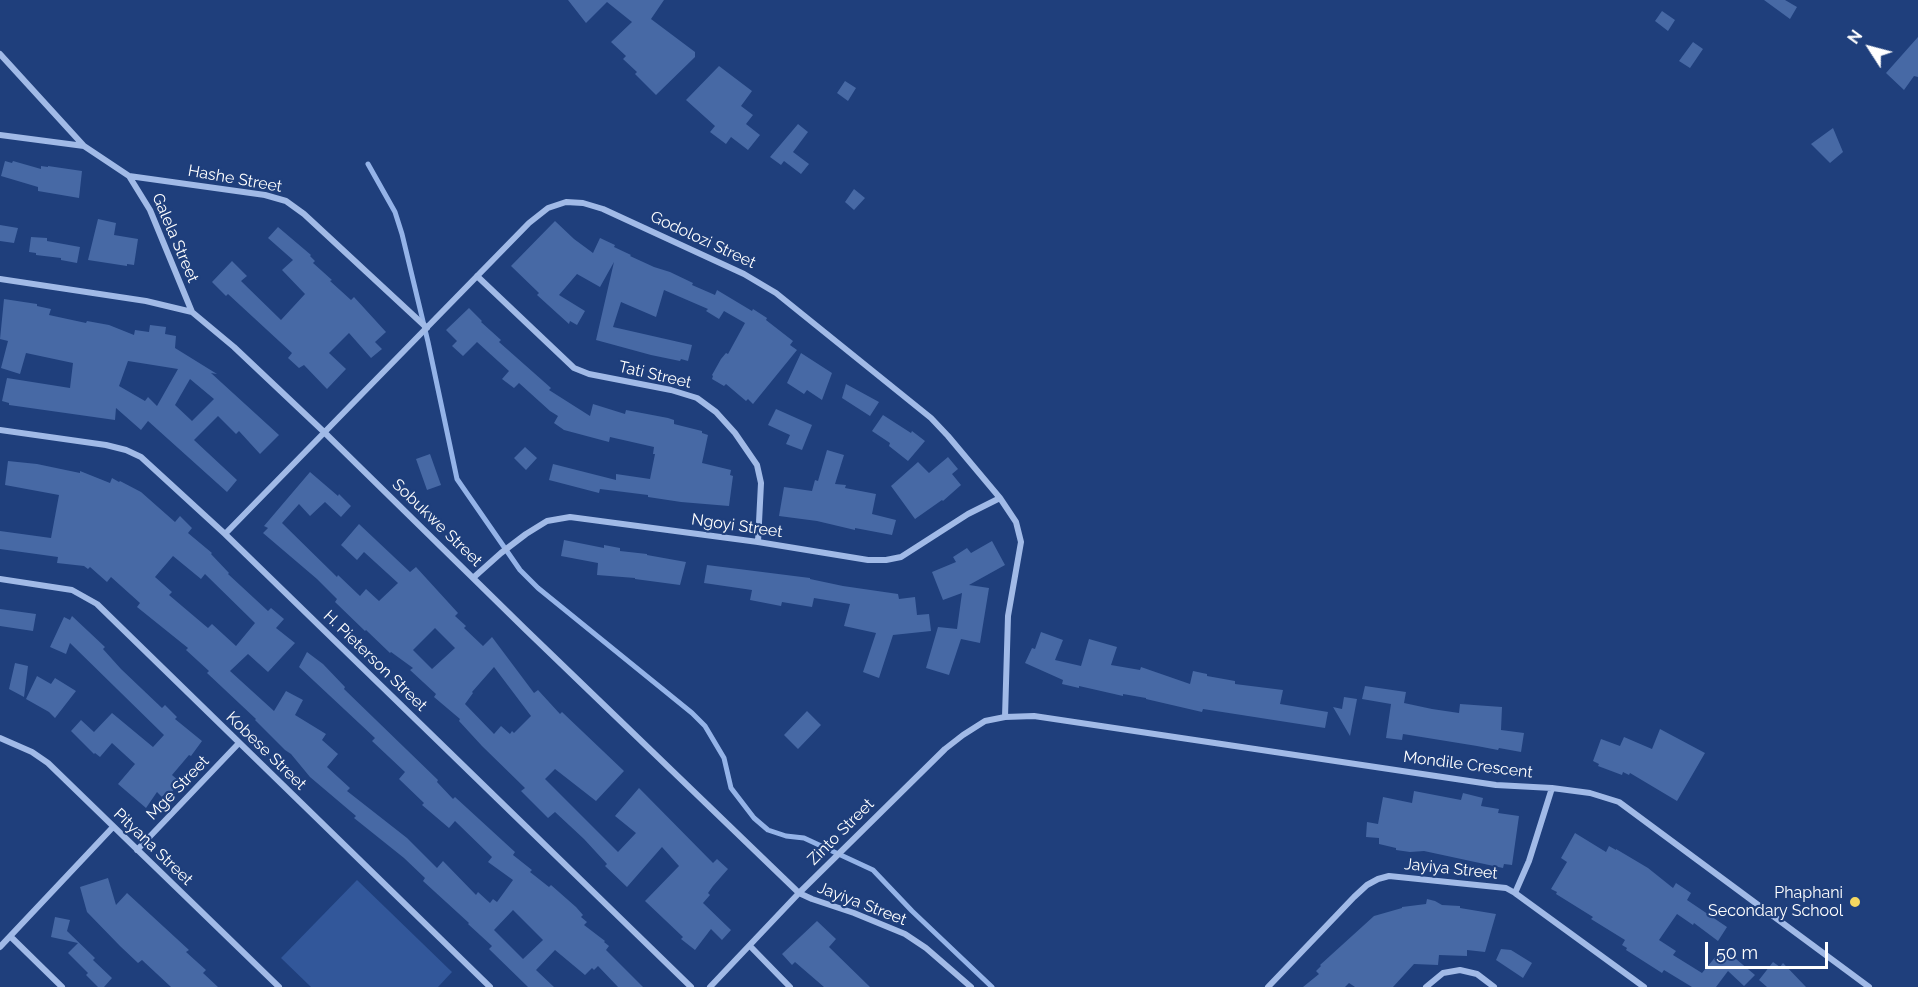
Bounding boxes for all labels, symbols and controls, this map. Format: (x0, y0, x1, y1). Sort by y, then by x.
north arrow (1840, 18, 1900, 78)
text: N (1844, 27, 1866, 48)
street label: Hashe Street (186, 161, 284, 197)
street label: Galela Street (148, 190, 202, 286)
street label: Godolozi Street (647, 207, 759, 273)
street label: Tati Street (617, 357, 693, 393)
street label: Sobukwe Street (388, 475, 486, 571)
street label: Ngoyi Street (690, 510, 784, 542)
street label: H. Pieterson Street (319, 607, 431, 715)
street label: Kobese Street (222, 708, 310, 794)
street label: Mondile Crescent (1402, 748, 1534, 782)
street label: Mge Street (143, 752, 213, 824)
street label: Zinto Street (804, 795, 878, 869)
street label: Pityana Street (109, 805, 197, 889)
street label: Jayiya Street (1403, 855, 1499, 883)
street label: Jayiya Street (815, 878, 909, 930)
place label: Phaphani Secondary School (1708, 883, 1843, 921)
marker: Phaphani Secondary School (1848, 895, 1862, 909)
scale bar (1708, 930, 1831, 968)
text: 50 m (1716, 942, 1758, 963)

